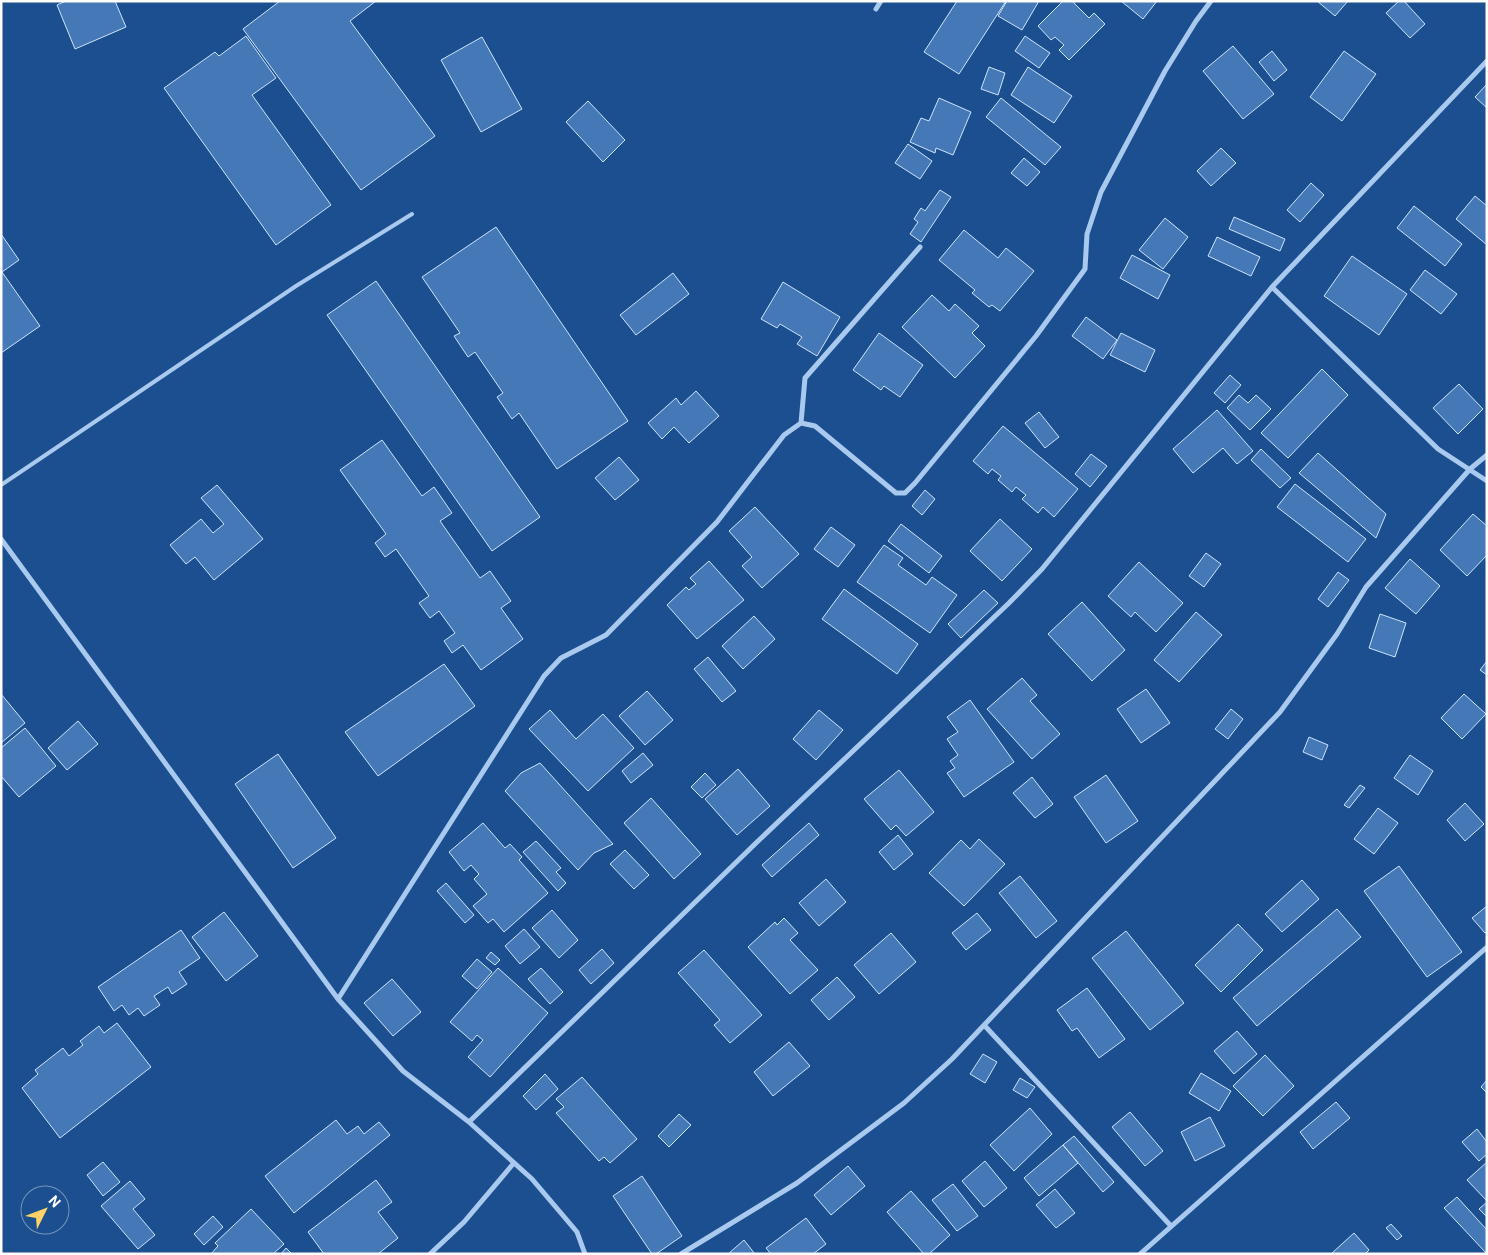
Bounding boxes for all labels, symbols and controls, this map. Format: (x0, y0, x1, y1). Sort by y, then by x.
north arrow (20, 1185, 70, 1235)
text: N (45, 1192, 64, 1210)

